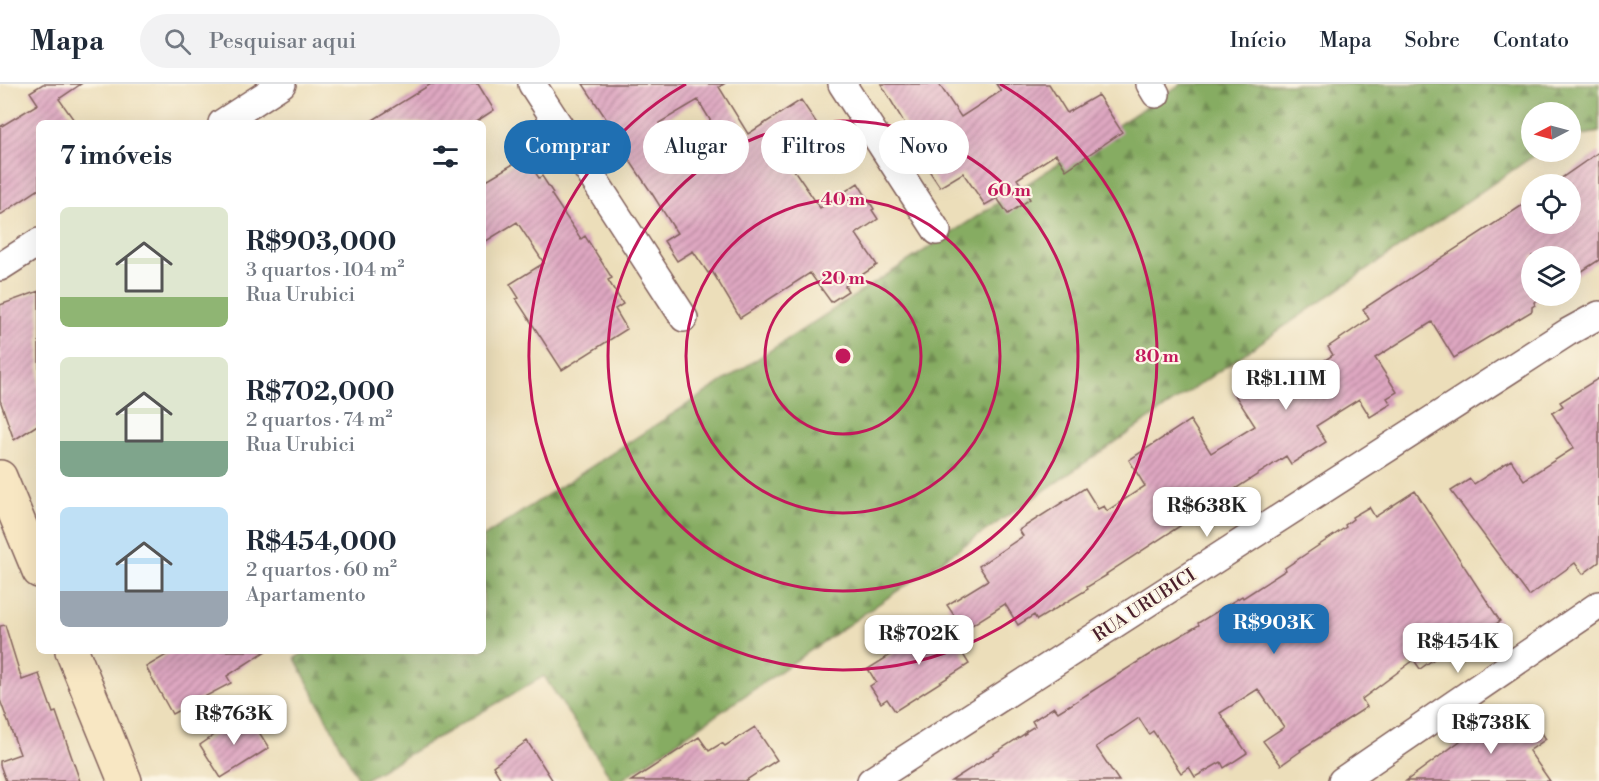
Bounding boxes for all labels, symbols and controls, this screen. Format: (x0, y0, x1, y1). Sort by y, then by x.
search box (140, 14, 560, 68)
text: Mapa (30, 24, 104, 59)
icon: search (161, 25, 194, 58)
text: Pesquisar aqui (209, 28, 356, 55)
text: Início (1230, 28, 1287, 54)
text: Mapa (1320, 28, 1372, 54)
text: Sobre (1405, 28, 1460, 54)
text: Contato (1493, 28, 1569, 54)
north arrow (1521, 102, 1581, 162)
map controls (1521, 102, 1581, 306)
chip: Comprar (504, 120, 631, 174)
chip: Alugar (643, 120, 749, 174)
chip: Filtros (761, 120, 867, 174)
chip: Novo (879, 120, 969, 174)
text: 7 imóveis (60, 140, 172, 172)
icon: filters (429, 140, 462, 173)
button: locate (1521, 174, 1581, 234)
text: 60 m (987, 179, 1031, 202)
text: 40 m (821, 188, 866, 211)
text: R$903,000 (246, 226, 396, 258)
icon: home (108, 231, 180, 303)
button: layers (1521, 246, 1581, 306)
text: 3 quartos · 104 m² (246, 258, 404, 283)
text: 20 m (821, 267, 865, 290)
text: Rua Urubici (246, 283, 355, 308)
text: 80 m (1135, 345, 1180, 368)
centre of rings (833, 346, 853, 366)
pin: R$1.11M (1231, 360, 1341, 411)
text: R$1.11M (1246, 367, 1326, 392)
text: R$702,000 (246, 376, 395, 408)
icon: home (108, 381, 180, 453)
text: 2 quartos · 74 m² (246, 408, 393, 433)
text: Rua Urubici (246, 433, 355, 458)
pin: R$638K (1158, 487, 1256, 538)
text: R$638K (1167, 494, 1247, 519)
text: R$454,000 (246, 526, 397, 558)
icon: home (108, 531, 180, 603)
text: 2 quartos · 60 m² (246, 558, 397, 583)
street label: RUA URUBICI (1089, 564, 1200, 647)
text: Apartamento (246, 583, 366, 608)
pin: R$903K (1225, 604, 1323, 655)
text: R$903K (1233, 611, 1315, 636)
pin: R$702K (870, 615, 968, 666)
text: R$702K (879, 622, 959, 647)
pin: R$454K (1409, 623, 1507, 674)
text: R$454K (1417, 630, 1499, 655)
pin: R$763K (185, 695, 283, 746)
text: R$763K (195, 702, 273, 727)
pin: R$738K (1442, 704, 1540, 755)
text: R$738K (1451, 711, 1531, 736)

